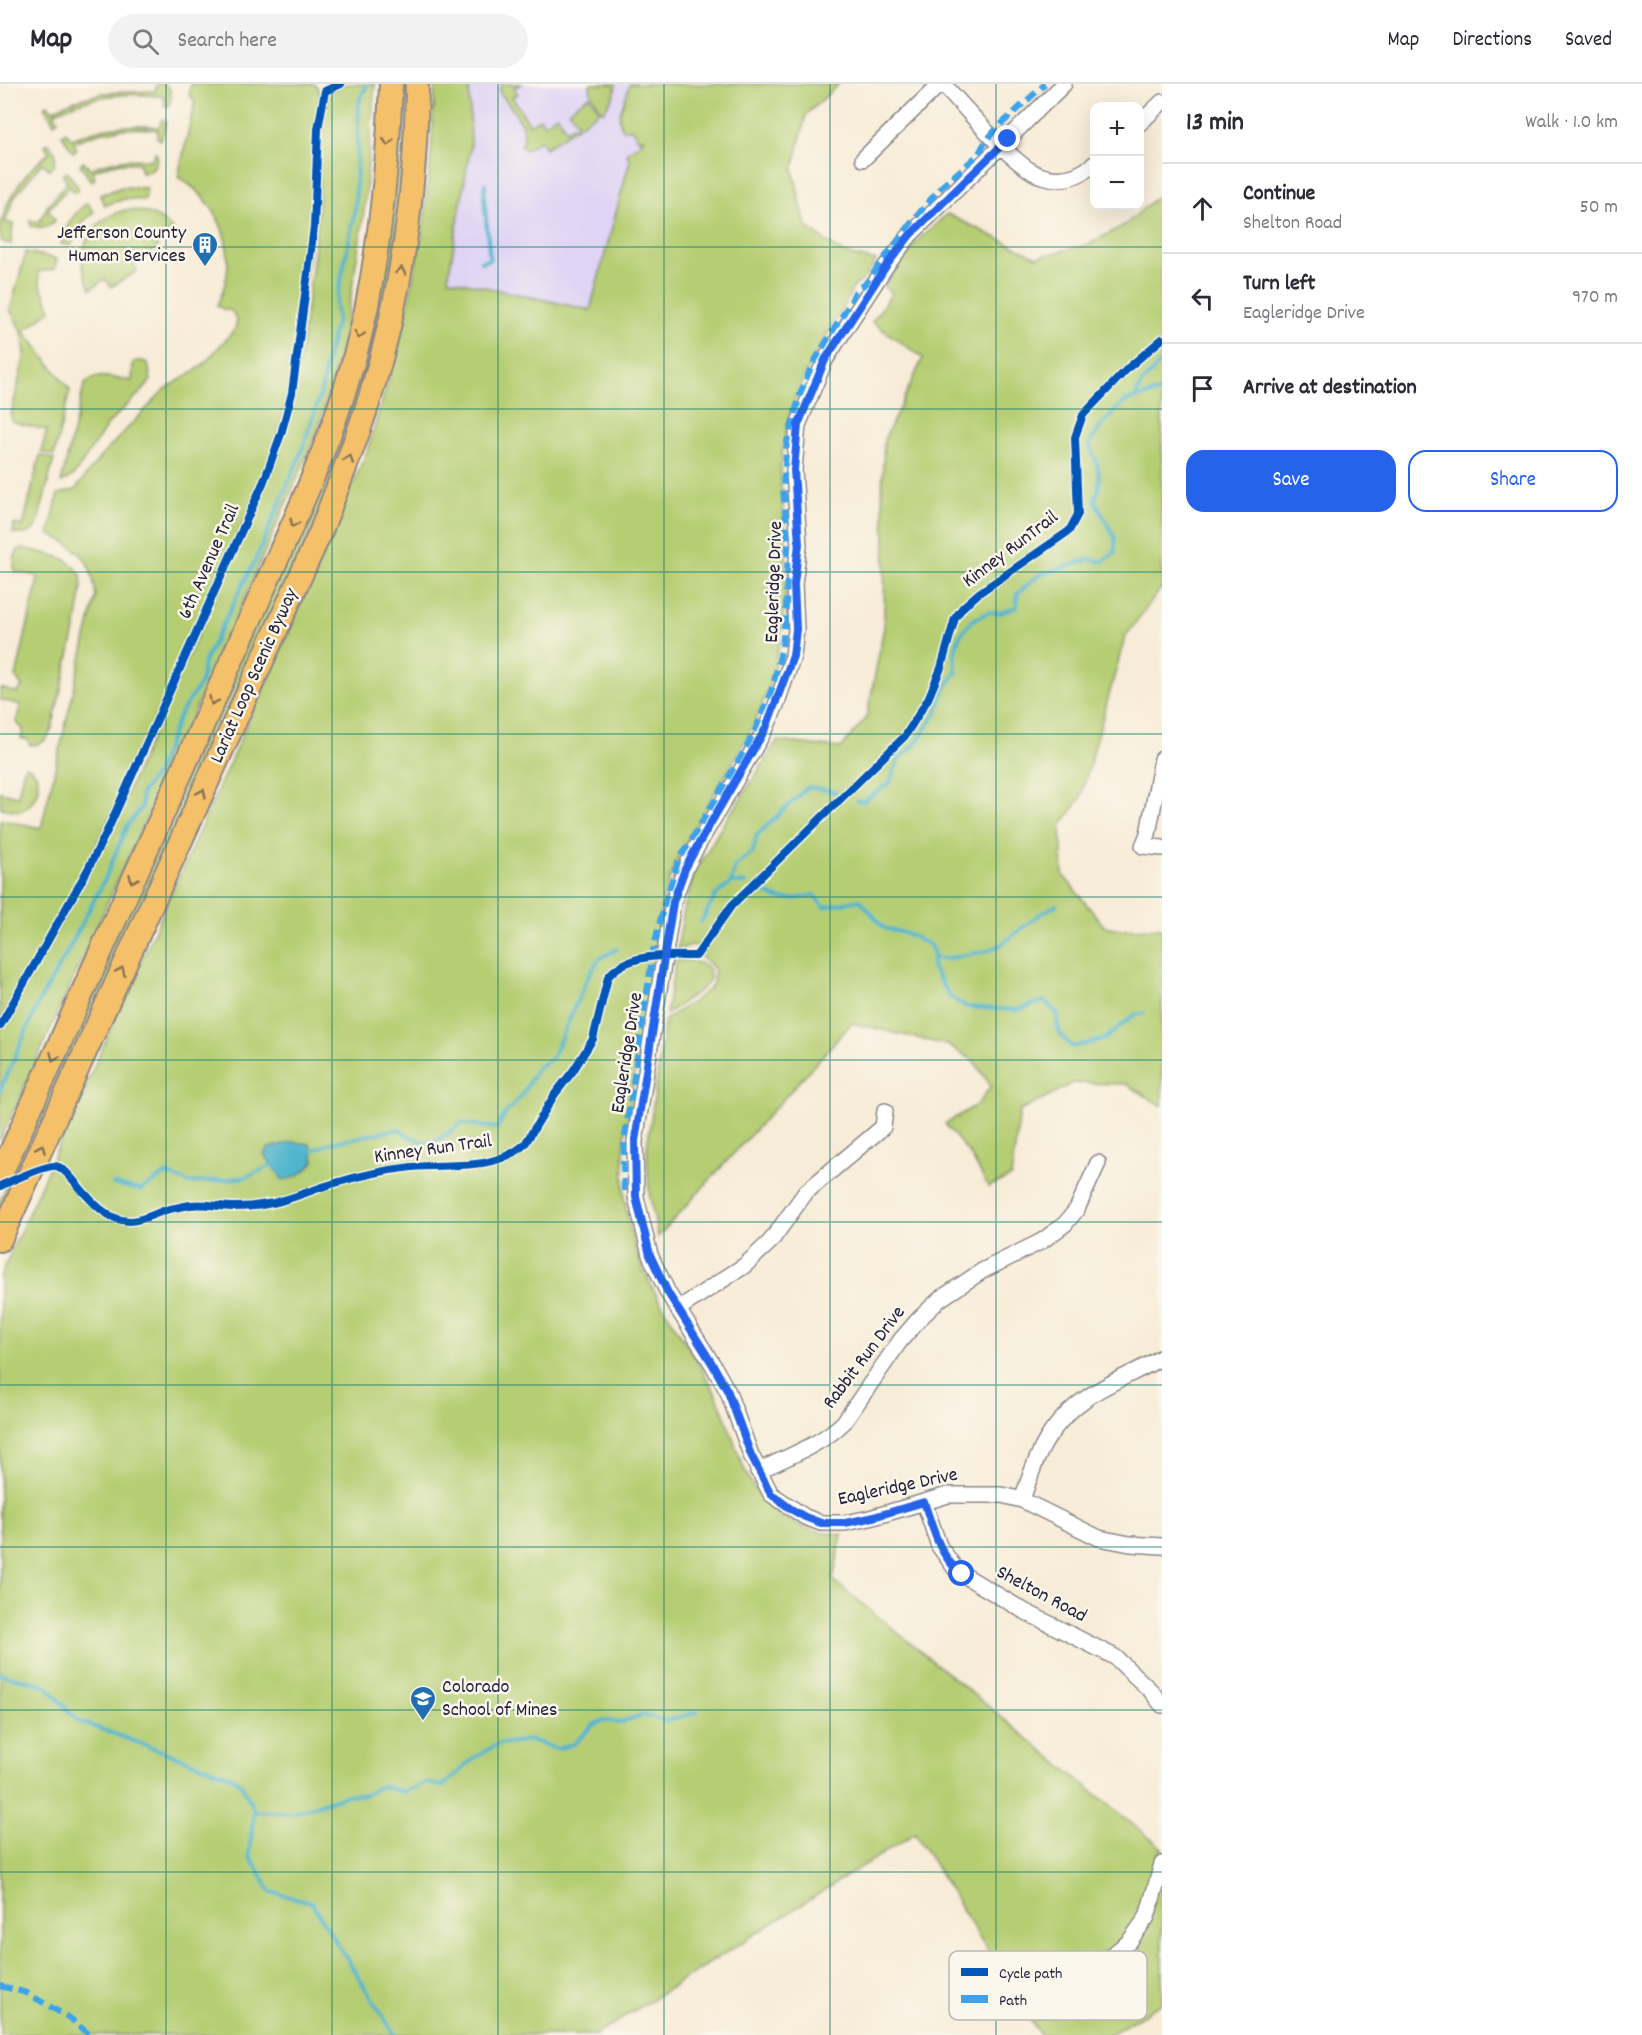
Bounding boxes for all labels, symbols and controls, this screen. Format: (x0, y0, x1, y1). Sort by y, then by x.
search box (108, 14, 528, 68)
text: Map (30, 21, 72, 61)
icon: search (129, 25, 162, 58)
text: Search here (177, 26, 277, 57)
text: Map (1388, 26, 1419, 56)
text: Directions (1452, 26, 1532, 56)
text: Saved (1565, 26, 1612, 56)
map controls (1090, 102, 1144, 210)
button: + (1090, 102, 1144, 156)
text: 13 min (1186, 105, 1244, 142)
text: Walk · 1.0 km (1525, 109, 1618, 137)
route end (994, 125, 1020, 151)
one-way arrow (382, 138, 395, 147)
button: − (1090, 156, 1144, 210)
text: Continue (1243, 179, 1315, 210)
icon: ahead (1186, 192, 1219, 225)
text: 50 m (1580, 194, 1618, 222)
text: Shelton Road (1243, 210, 1342, 238)
place label: Jefferson County Human Services (57, 220, 187, 271)
building icon: Jefferson County Human Services (190, 230, 220, 268)
one-way arrow (394, 266, 407, 276)
text: Turn left (1243, 269, 1315, 300)
icon: left (1186, 282, 1219, 315)
text: 970 m (1572, 284, 1618, 312)
text: Eagleridge Drive (1243, 300, 1365, 328)
one-way arrow (354, 330, 367, 340)
icon: arrive (1186, 372, 1219, 405)
text: Arrive at destination (1243, 373, 1417, 404)
button: Save (1186, 450, 1396, 512)
button: Share (1408, 450, 1618, 512)
one-way arrow (341, 454, 354, 464)
street label: 6th Avenue Trail (172, 500, 248, 624)
street label: Kinney RunTrail (957, 504, 1065, 595)
one-way arrow (289, 517, 301, 528)
street label: Eagleridge Drive (759, 520, 791, 643)
street label: Lariat Loop Scenic Byway (204, 583, 307, 768)
one-way arrow (208, 694, 220, 705)
one-way arrow (195, 789, 207, 800)
one-way arrow (129, 872, 141, 883)
one-way arrow (114, 966, 126, 977)
street label: Eagleridge Drive (605, 990, 651, 1115)
one-way arrow (49, 1050, 61, 1061)
street label: Kinney Run Trail (372, 1128, 494, 1172)
one-way arrow (34, 1144, 46, 1155)
street label: Rabbit Run Drive (817, 1300, 913, 1415)
street label: Eagleridge Drive (835, 1462, 961, 1514)
street label: Shelton Road (991, 1559, 1091, 1631)
route start (948, 1560, 974, 1586)
place label: Colorado School of Mines (442, 1674, 558, 1725)
school or university icon: Colorado School of Mines (408, 1684, 438, 1722)
legend (949, 1951, 1147, 2020)
text: Cycle path (999, 1963, 1062, 1986)
text: Path (999, 1990, 1027, 2013)

